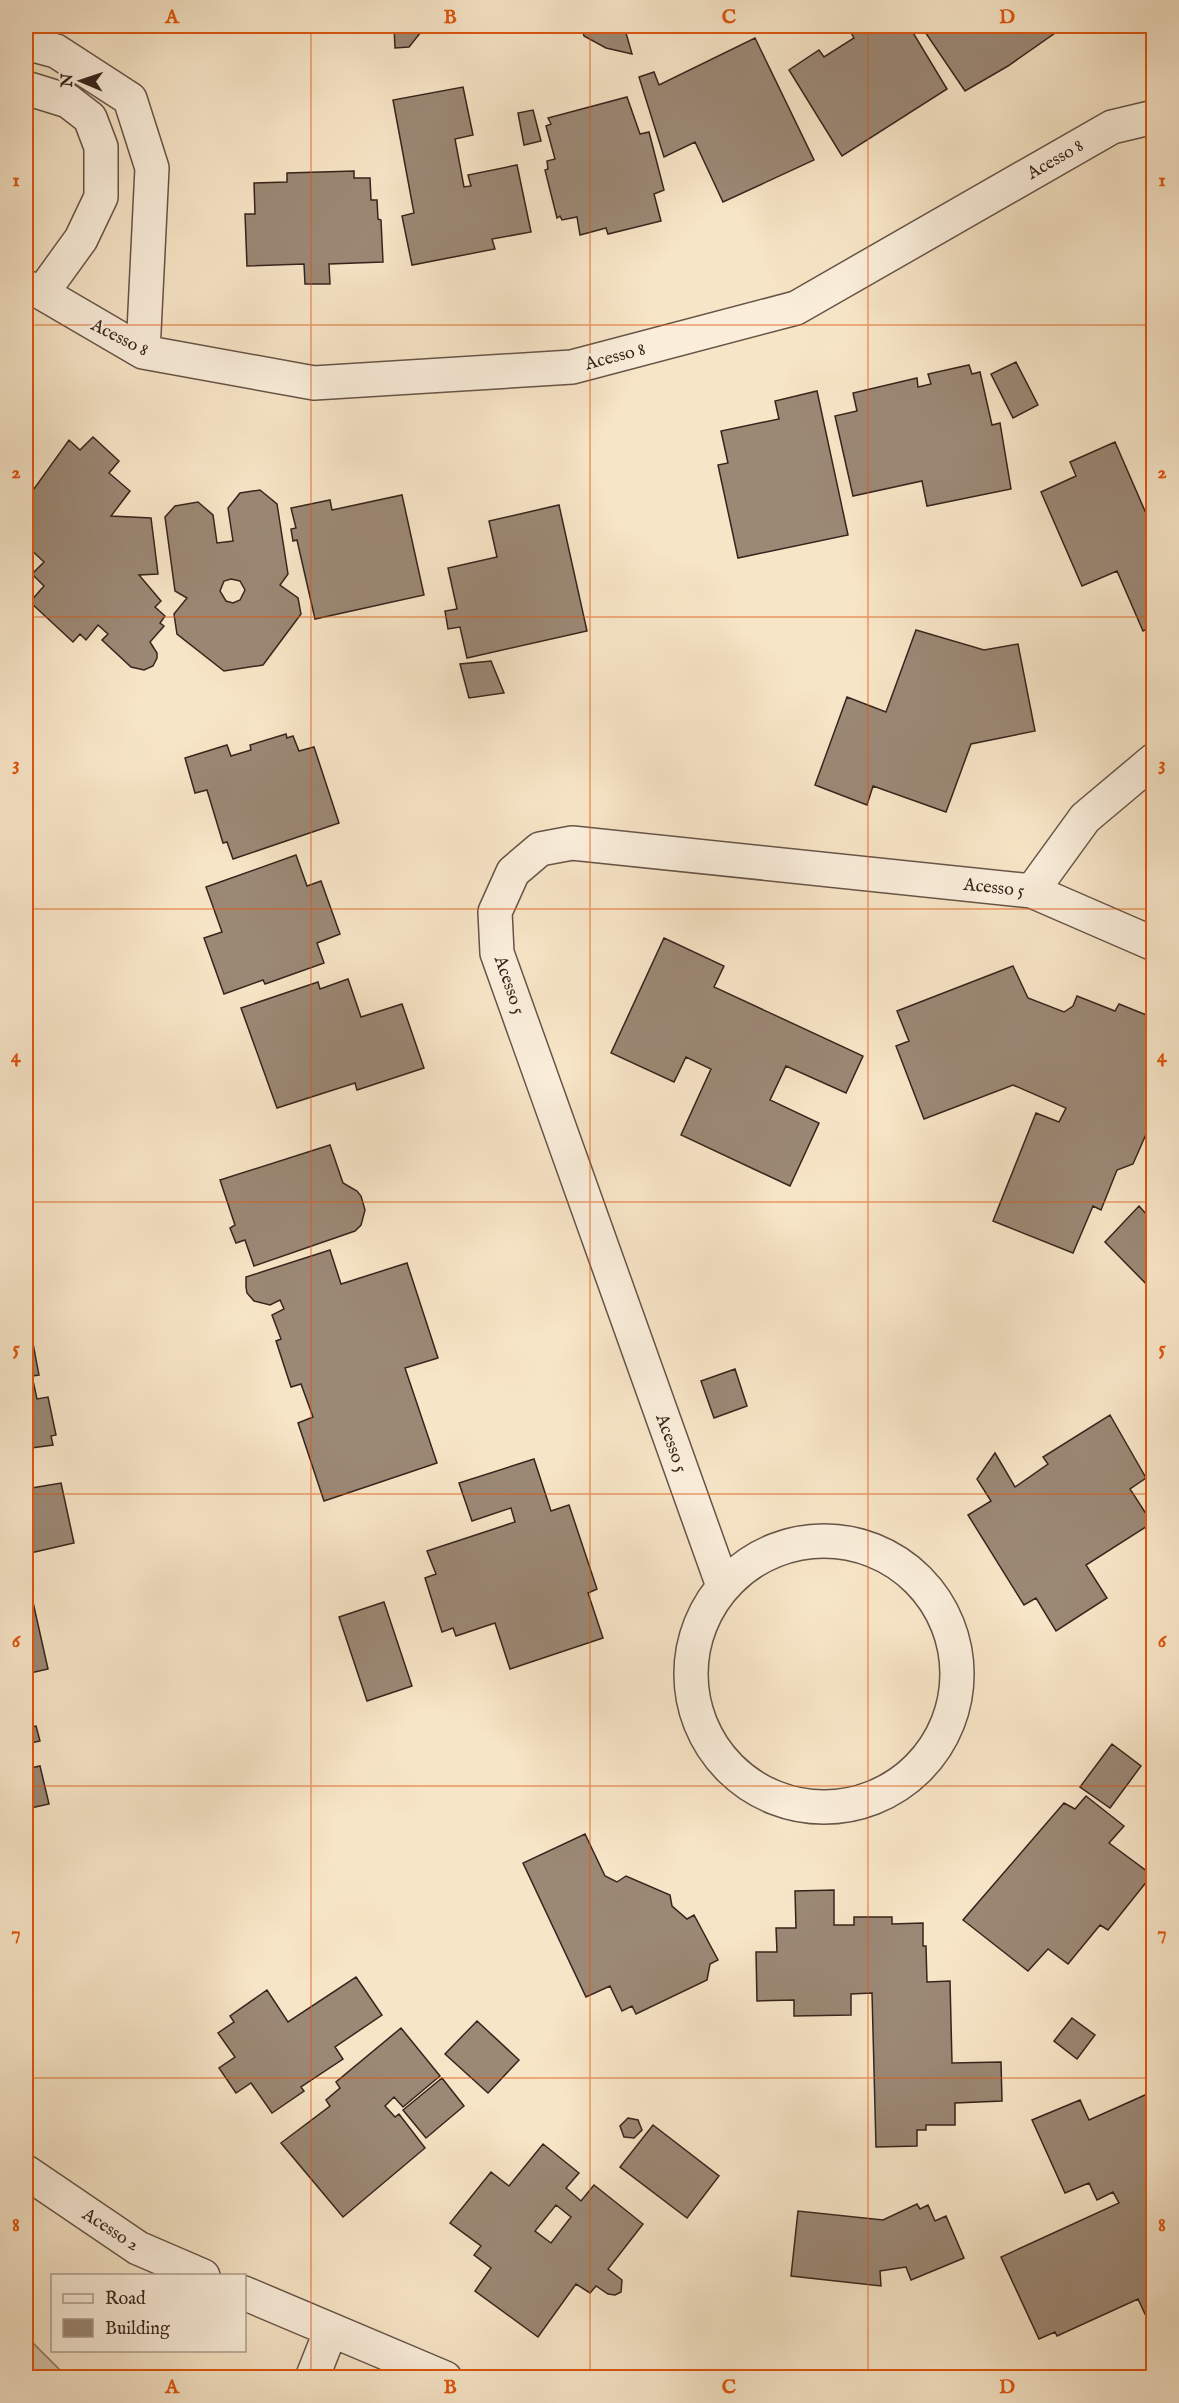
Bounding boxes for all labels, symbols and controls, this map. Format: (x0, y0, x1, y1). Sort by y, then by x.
text: A (164, 5, 180, 30)
text: B (443, 5, 457, 30)
text: C (722, 5, 736, 30)
text: D (999, 5, 1015, 30)
north arrow (51, 51, 111, 111)
text: N (58, 73, 78, 89)
street label: Acesso 8 (1023, 135, 1088, 186)
text: 1 (12, 168, 20, 193)
text: 1 (1158, 168, 1166, 193)
street label: Acesso 8 (86, 314, 152, 363)
street label: Acesso 8 (582, 338, 648, 377)
text: 2 (11, 460, 21, 485)
text: 2 (1157, 460, 1167, 485)
text: 3 (12, 752, 20, 777)
text: 3 (1158, 752, 1166, 777)
street label: Acesso 5 (961, 874, 1026, 903)
street label: Acesso 5 (487, 952, 530, 1019)
text: 4 (11, 1044, 22, 1069)
text: 4 (1157, 1044, 1168, 1069)
text: 5 (12, 1336, 20, 1361)
text: 5 (1158, 1336, 1166, 1361)
street label: Acesso 5 (649, 1410, 692, 1477)
text: 6 (12, 1629, 22, 1654)
text: 6 (1158, 1629, 1168, 1654)
text: 7 (11, 1921, 21, 1946)
text: 7 (1157, 1921, 1167, 1946)
street label: Acesso 2 (77, 2203, 143, 2257)
text: 8 (12, 2213, 20, 2238)
text: 8 (1158, 2213, 1166, 2238)
legend (51, 2274, 246, 2352)
text: Road (105, 2288, 146, 2311)
text: Building (105, 2318, 170, 2341)
text: A (164, 2375, 180, 2400)
text: B (443, 2375, 457, 2400)
text: C (722, 2375, 736, 2400)
text: D (999, 2375, 1015, 2400)

